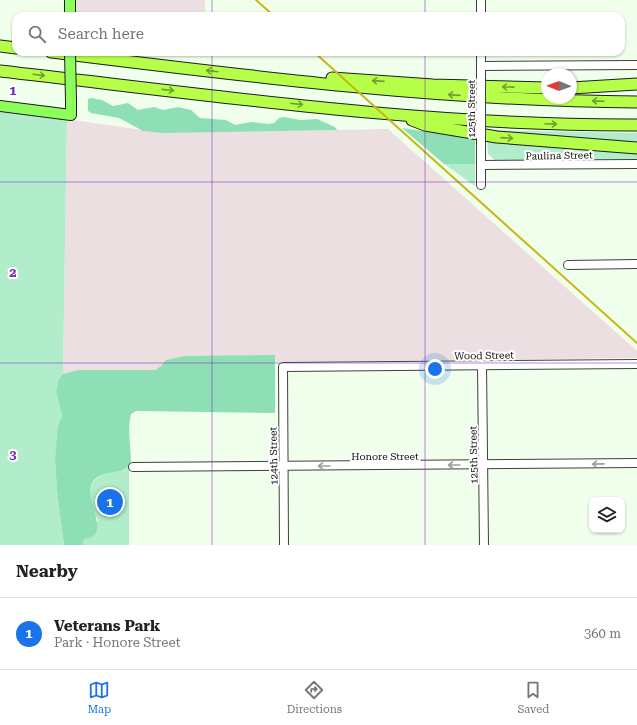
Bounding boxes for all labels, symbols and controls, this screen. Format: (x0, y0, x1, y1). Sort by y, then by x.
search box (12, 12, 625, 56)
icon: search (26, 23, 48, 45)
text: Search here (58, 25, 144, 43)
one-way arrow (206, 68, 219, 75)
north arrow (541, 68, 577, 104)
one-way arrow (32, 71, 45, 79)
one-way arrow (372, 77, 385, 84)
street label: 125th Street (466, 80, 477, 138)
text: 1 (9, 83, 17, 98)
one-way arrow (502, 83, 515, 91)
one-way arrow (161, 86, 174, 94)
one-way arrow (448, 91, 461, 98)
one-way arrow (592, 97, 605, 105)
one-way arrow (290, 100, 303, 108)
one-way arrow (544, 120, 557, 128)
one-way arrow (500, 134, 513, 142)
street label: Paulina Street (525, 149, 593, 162)
text: 2 (9, 265, 17, 280)
street label: Wood Street (454, 349, 514, 362)
your location (425, 359, 445, 379)
street label: 125th Street (467, 426, 480, 484)
street label: 124th Street (267, 427, 280, 485)
text: 3 (9, 447, 17, 462)
street label: Honore Street (351, 451, 419, 462)
one-way arrow (592, 460, 605, 468)
one-way arrow (448, 461, 461, 469)
one-way arrow (318, 462, 331, 470)
pin: 1 (97, 487, 123, 517)
map controls (589, 497, 625, 533)
button: layers (589, 497, 625, 533)
text: Nearby (16, 561, 78, 581)
text: Veterans Park (54, 617, 160, 635)
text: 1 (25, 626, 33, 641)
text: 360 m (584, 626, 621, 641)
text: Park · Honore Street (54, 635, 180, 650)
tab: Map (88, 679, 111, 716)
tab: Directions (287, 679, 342, 716)
tab: Saved (517, 679, 549, 716)

